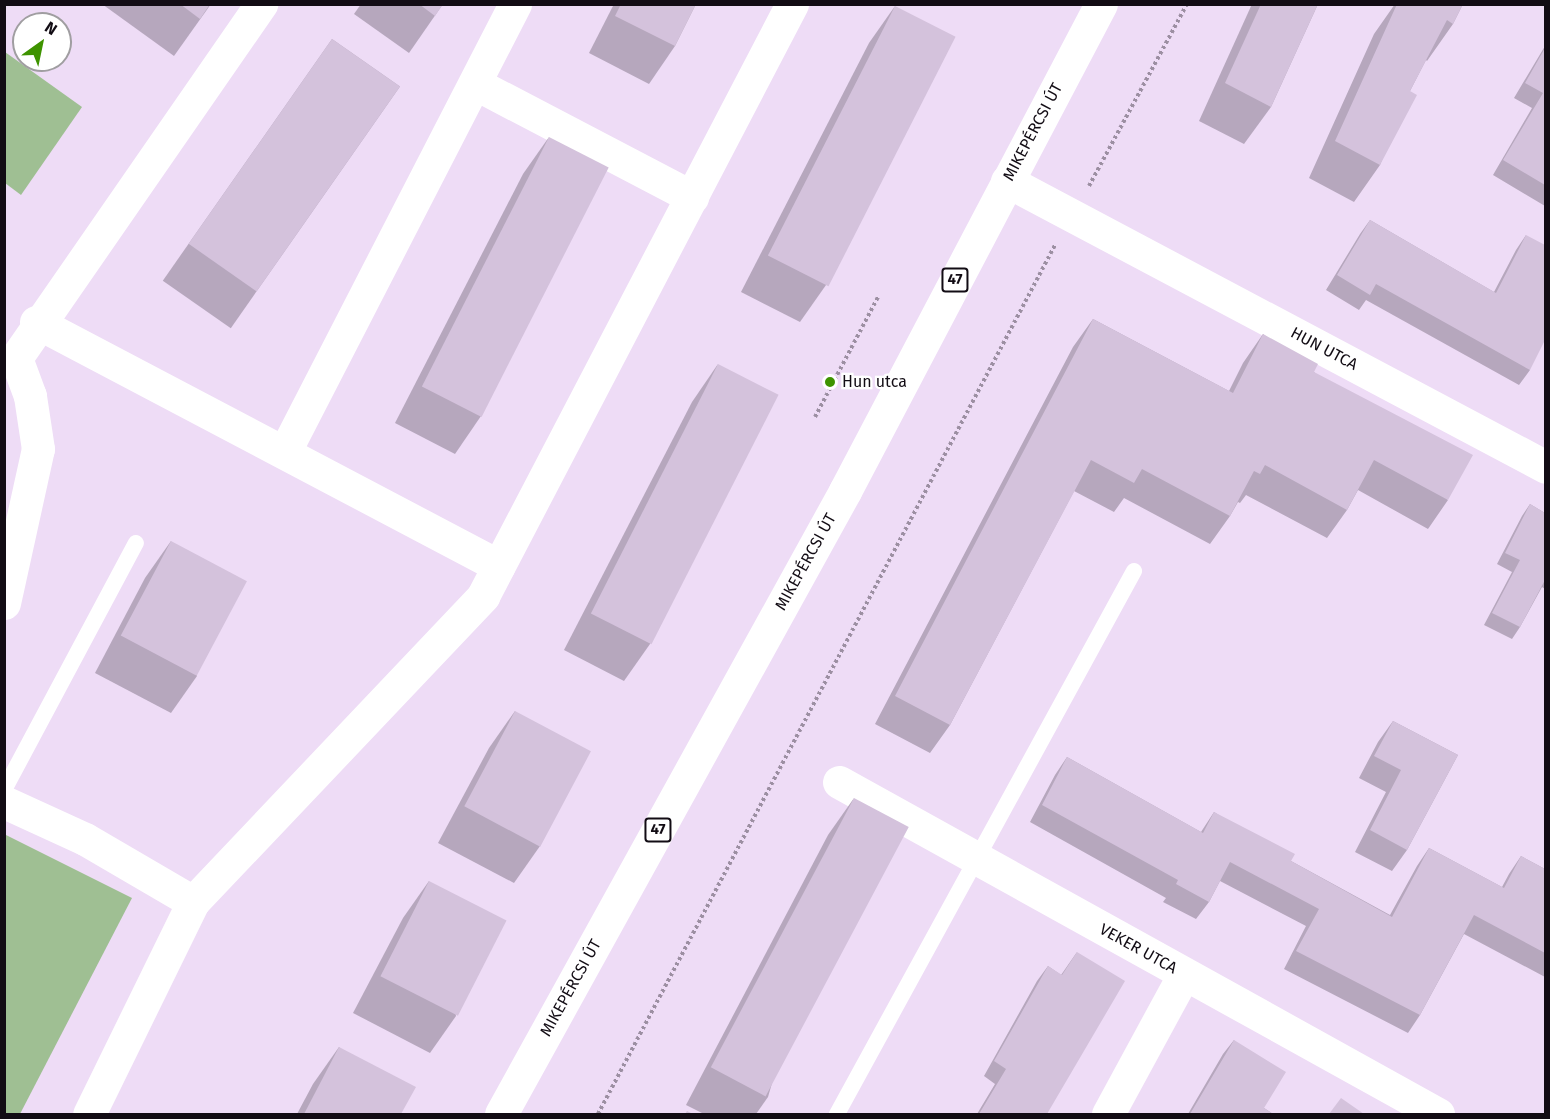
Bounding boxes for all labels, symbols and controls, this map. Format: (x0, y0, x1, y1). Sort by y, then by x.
north arrow (12, 12, 72, 72)
text: N (41, 17, 61, 39)
street label: MIKEPÉRCSI ÚT (999, 80, 1067, 184)
road number: 47 (940, 268, 970, 292)
street label: HUN UTCA (1287, 323, 1361, 375)
place label: Hun utca (842, 372, 907, 392)
marker: Hun utca (823, 375, 837, 389)
street label: MIKEPÉRCSI ÚT (771, 510, 841, 614)
road number: 47 (643, 818, 673, 842)
street label: VEKER UTCA (1096, 920, 1180, 978)
street label: MIKEPÉRCSI ÚT (536, 936, 606, 1040)

